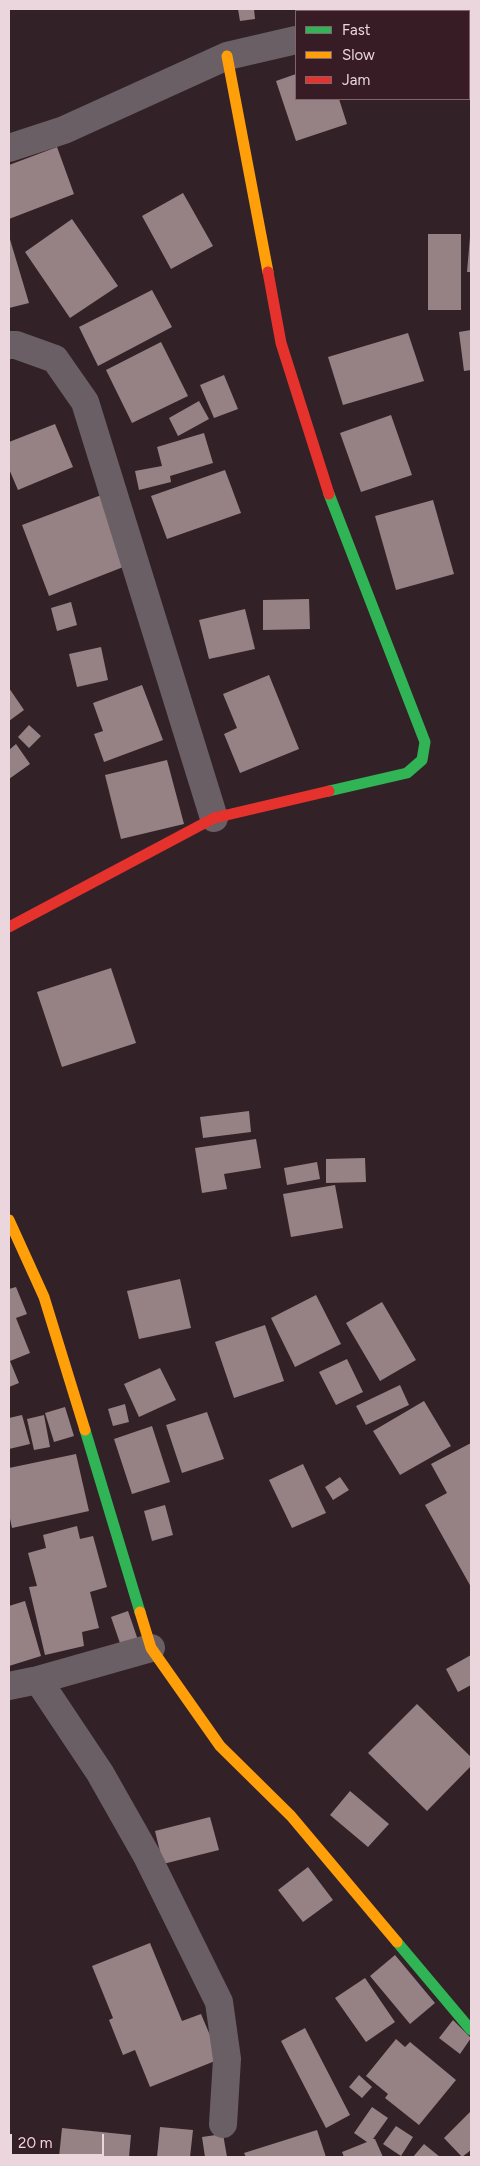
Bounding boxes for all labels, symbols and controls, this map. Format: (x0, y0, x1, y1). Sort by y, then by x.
legend (295, 10, 470, 100)
text: Fast (342, 21, 370, 39)
text: Slow (342, 46, 375, 64)
text: Jam (342, 71, 370, 89)
scale bar (12, 2124, 106, 2156)
text: 20 m (18, 2134, 52, 2152)

